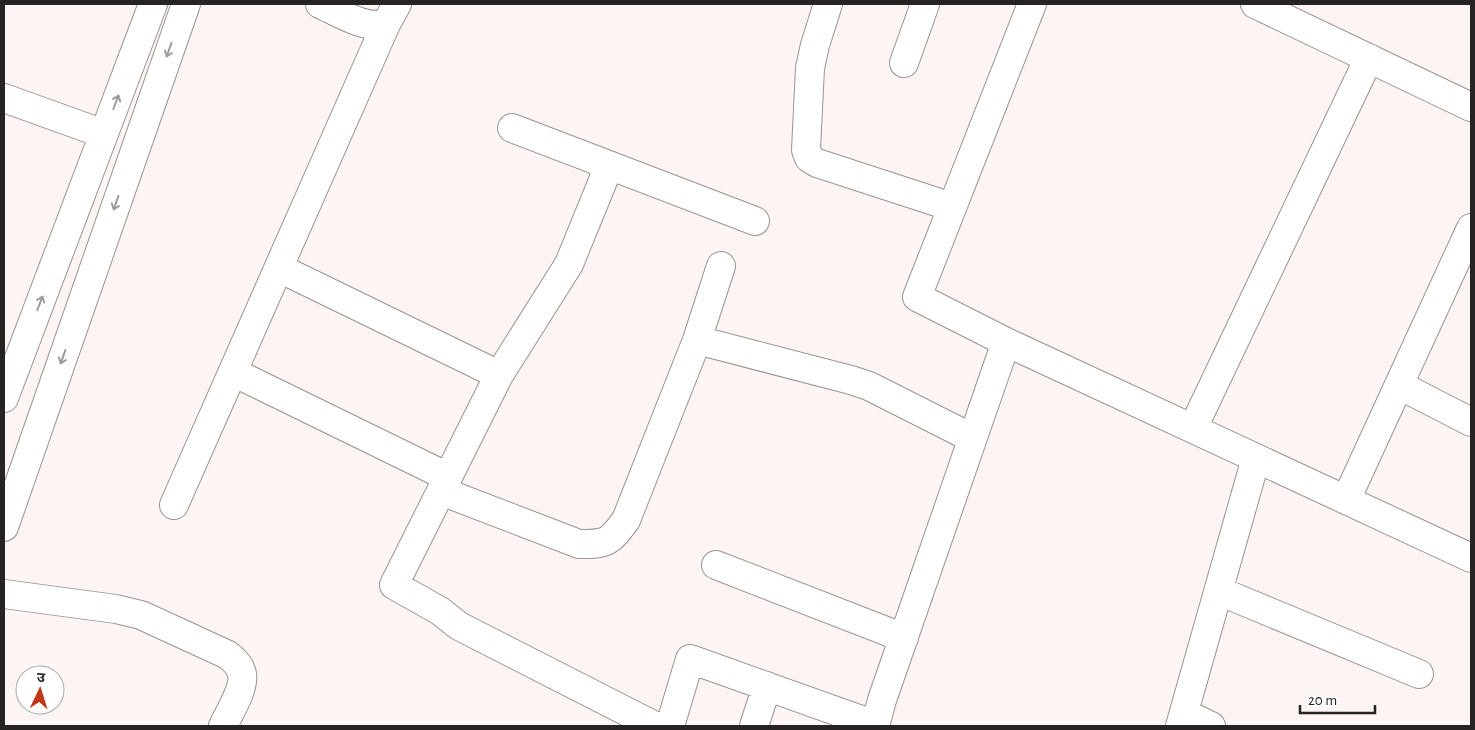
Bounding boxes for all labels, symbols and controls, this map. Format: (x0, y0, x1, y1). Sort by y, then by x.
one-way arrow (164, 41, 173, 57)
one-way arrow (112, 95, 121, 110)
one-way arrow (111, 195, 120, 210)
one-way arrow (36, 296, 45, 311)
one-way arrow (58, 348, 67, 364)
north arrow (15, 665, 65, 715)
text: उ (36, 671, 46, 685)
scale bar (1300, 682, 1375, 714)
text: 20 m (1308, 693, 1337, 708)

